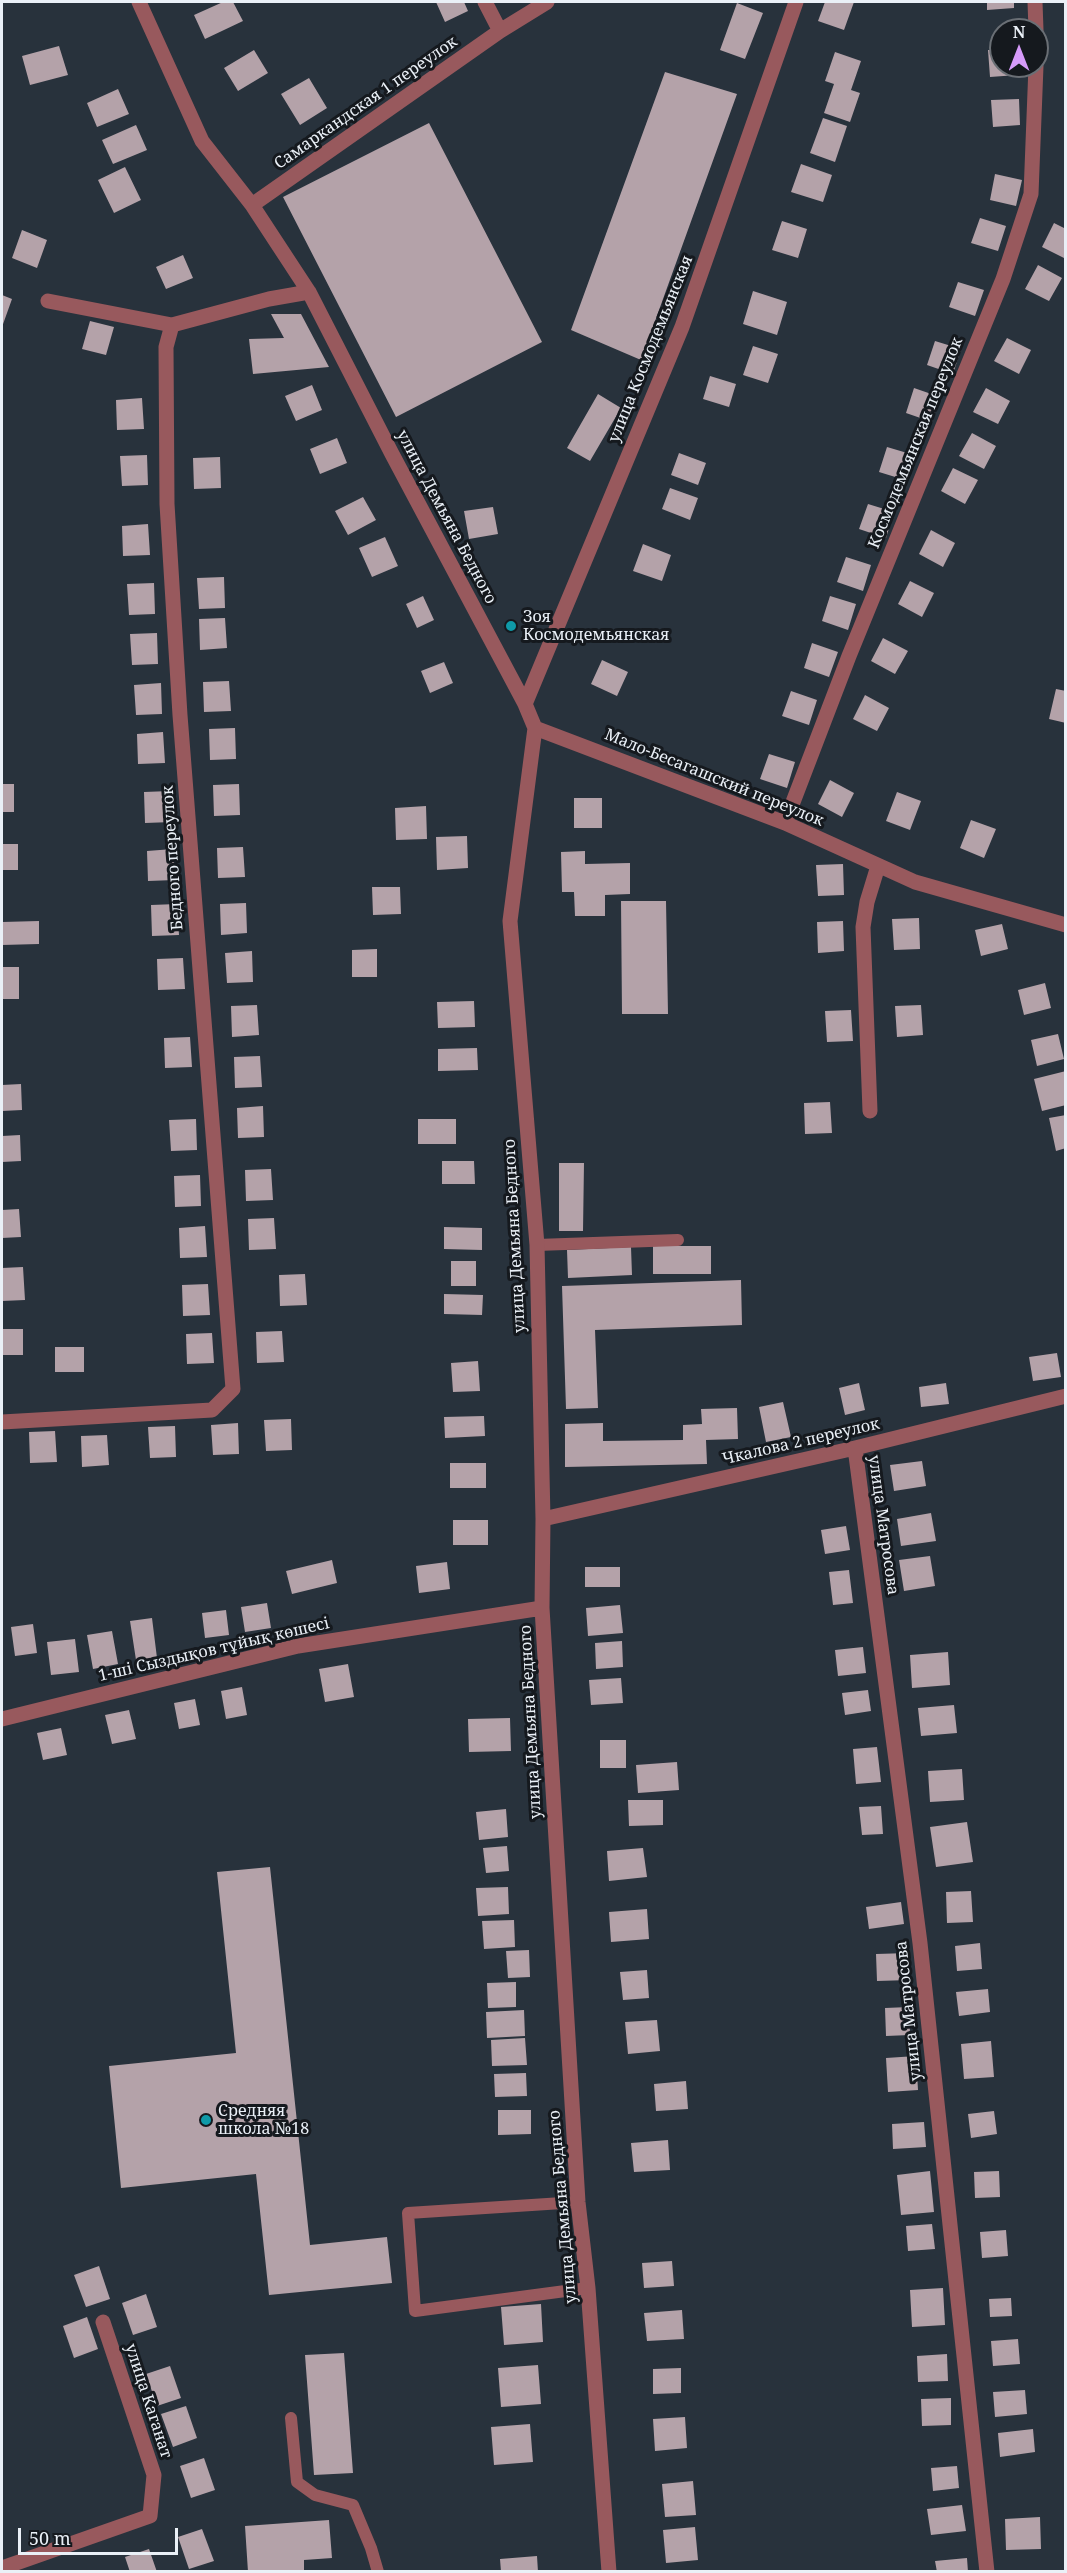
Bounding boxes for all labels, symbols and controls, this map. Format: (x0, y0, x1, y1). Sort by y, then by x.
north arrow (989, 18, 1049, 78)
text: N (1013, 21, 1025, 43)
street label: Самаркандская 1 переулок (271, 32, 461, 174)
street label: улица Космодемьянская (605, 253, 697, 445)
street label: Космодемьянская переулок (865, 335, 967, 551)
street label: улица Демьяна Бедного (392, 427, 500, 607)
place label: Зоя Космодемьянская (523, 607, 669, 645)
marker: Зоя Космодемьянская (504, 619, 518, 633)
street label: Мало-Бесагашский переулок (602, 725, 826, 831)
street label: Бедного переулок (158, 785, 188, 931)
street label: улица Демьяна Бедного (500, 1139, 530, 1333)
street label: Чкалова 2 переулок (721, 1415, 881, 1469)
street label: улица Матросова (864, 1454, 902, 1596)
street label: 1-ші Сыздықов тұйық көшесі (97, 1614, 331, 1686)
street label: улица Демьяна Бедного (516, 1625, 546, 1819)
street label: улица Матросова (892, 1940, 926, 2082)
place label: Средняя школа №18 (218, 2101, 309, 2139)
street label: улица Демьяна Бедного (545, 2109, 581, 2305)
marker: Средняя школа №18 (199, 2113, 213, 2127)
street label: улица Каганат (120, 2341, 176, 2461)
scale bar (21, 2516, 182, 2554)
text: 50 m (29, 2526, 71, 2550)

